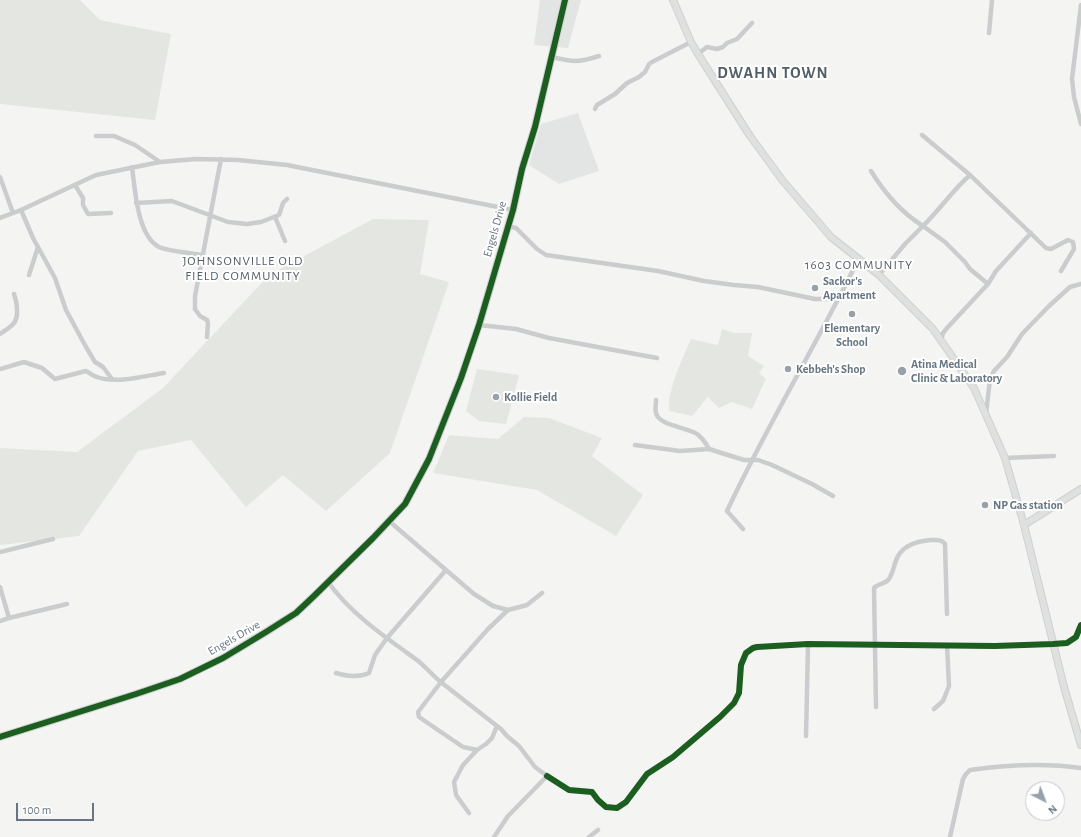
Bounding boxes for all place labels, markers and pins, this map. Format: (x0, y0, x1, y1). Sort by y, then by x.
place label: Sackor's Apartment (823, 274, 876, 302)
marker: Sackor's Apartment (810, 283, 820, 293)
marker: Elementary School (847, 309, 857, 319)
place label: Elementary School (824, 321, 880, 349)
place label: Atina Medical Clinic & Laboratory (911, 357, 1002, 385)
place label: Kebbeh's Shop (796, 362, 866, 376)
marker: Kebbeh's Shop (783, 364, 793, 374)
marker: Atina Medical Clinic & Laboratory (896, 365, 908, 377)
place label: Kollie Field (504, 390, 557, 404)
marker: Kollie Field (491, 392, 501, 402)
place label: NP Gas station (993, 498, 1063, 512)
marker: NP Gas station (980, 500, 990, 510)

